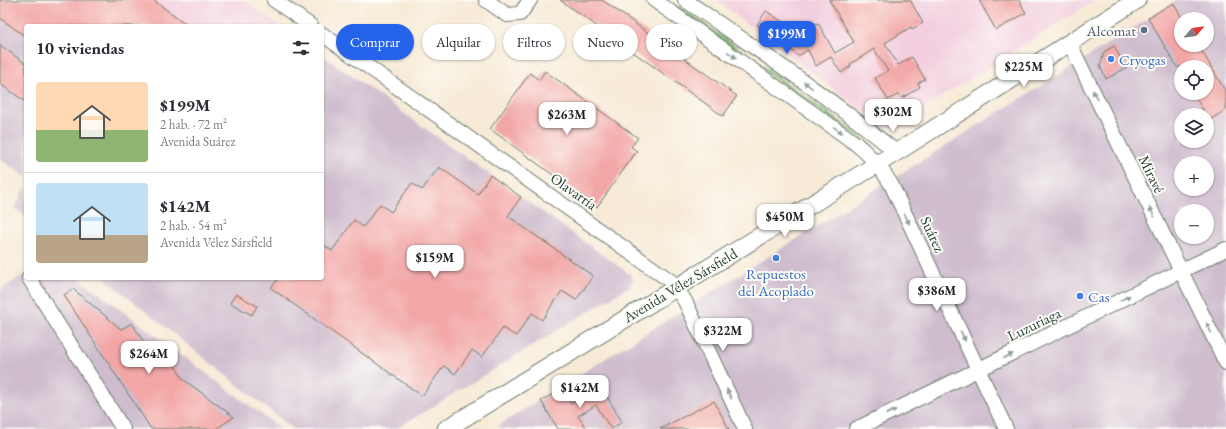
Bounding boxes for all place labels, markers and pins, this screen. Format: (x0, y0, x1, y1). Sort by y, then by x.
pin: $199M (759, 21, 815, 55)
place label: Alcomat (1085, 21, 1136, 40)
marker: Alcomat (1139, 25, 1149, 35)
place label: Cryogas (1119, 50, 1166, 69)
pin: $225M (996, 54, 1052, 88)
marker: Cryogas (1106, 54, 1116, 64)
pin: $302M (865, 99, 921, 133)
pin: $263M (539, 102, 595, 136)
pin: $450M (757, 204, 813, 238)
pin: $159M (407, 245, 463, 279)
marker: Repuestos del Acoplado (771, 253, 781, 263)
place label: Repuestos del Acoplado (738, 264, 814, 300)
pin: $386M (909, 278, 965, 312)
place label: Cas (1088, 287, 1110, 306)
marker: Cas (1075, 291, 1085, 301)
pin: $322M (695, 318, 751, 352)
pin: $264M (121, 341, 177, 375)
pin: $142M (552, 375, 608, 409)

